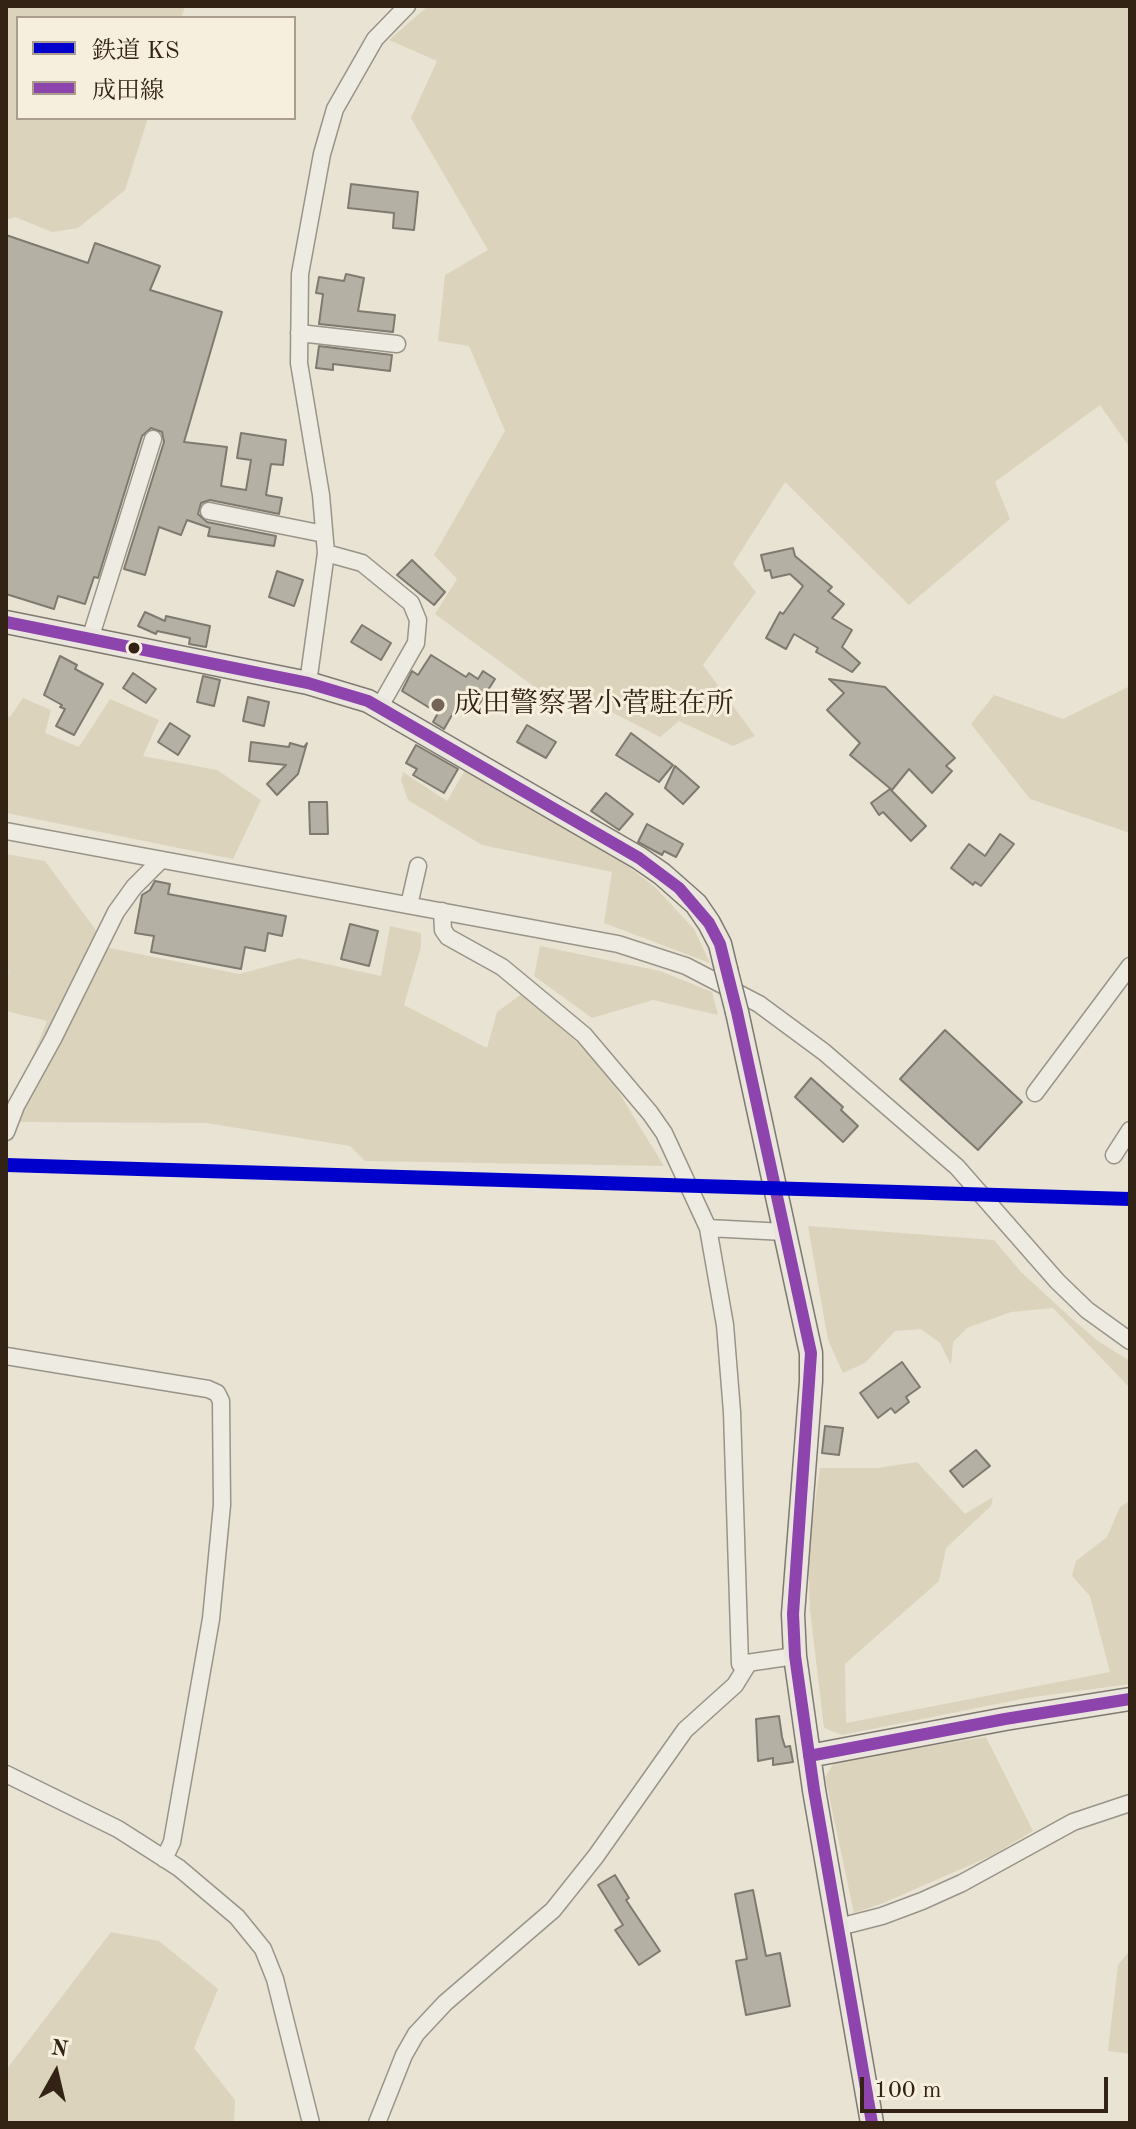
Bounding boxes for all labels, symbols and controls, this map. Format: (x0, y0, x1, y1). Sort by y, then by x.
legend (16, 16, 296, 120)
text: 鉄道 KS (92, 40, 180, 64)
text: 成田線 (92, 80, 164, 104)
unlabelled marker (126, 640, 142, 656)
place label: 成田警察署小菅駐在所 (454, 688, 734, 722)
marker: 成田警察署小菅駐在所 (429, 696, 447, 714)
north arrow (16, 2033, 96, 2113)
text: N (49, 2037, 69, 2061)
scale bar (864, 2061, 1112, 2111)
text: 100 m (874, 2079, 942, 2103)

